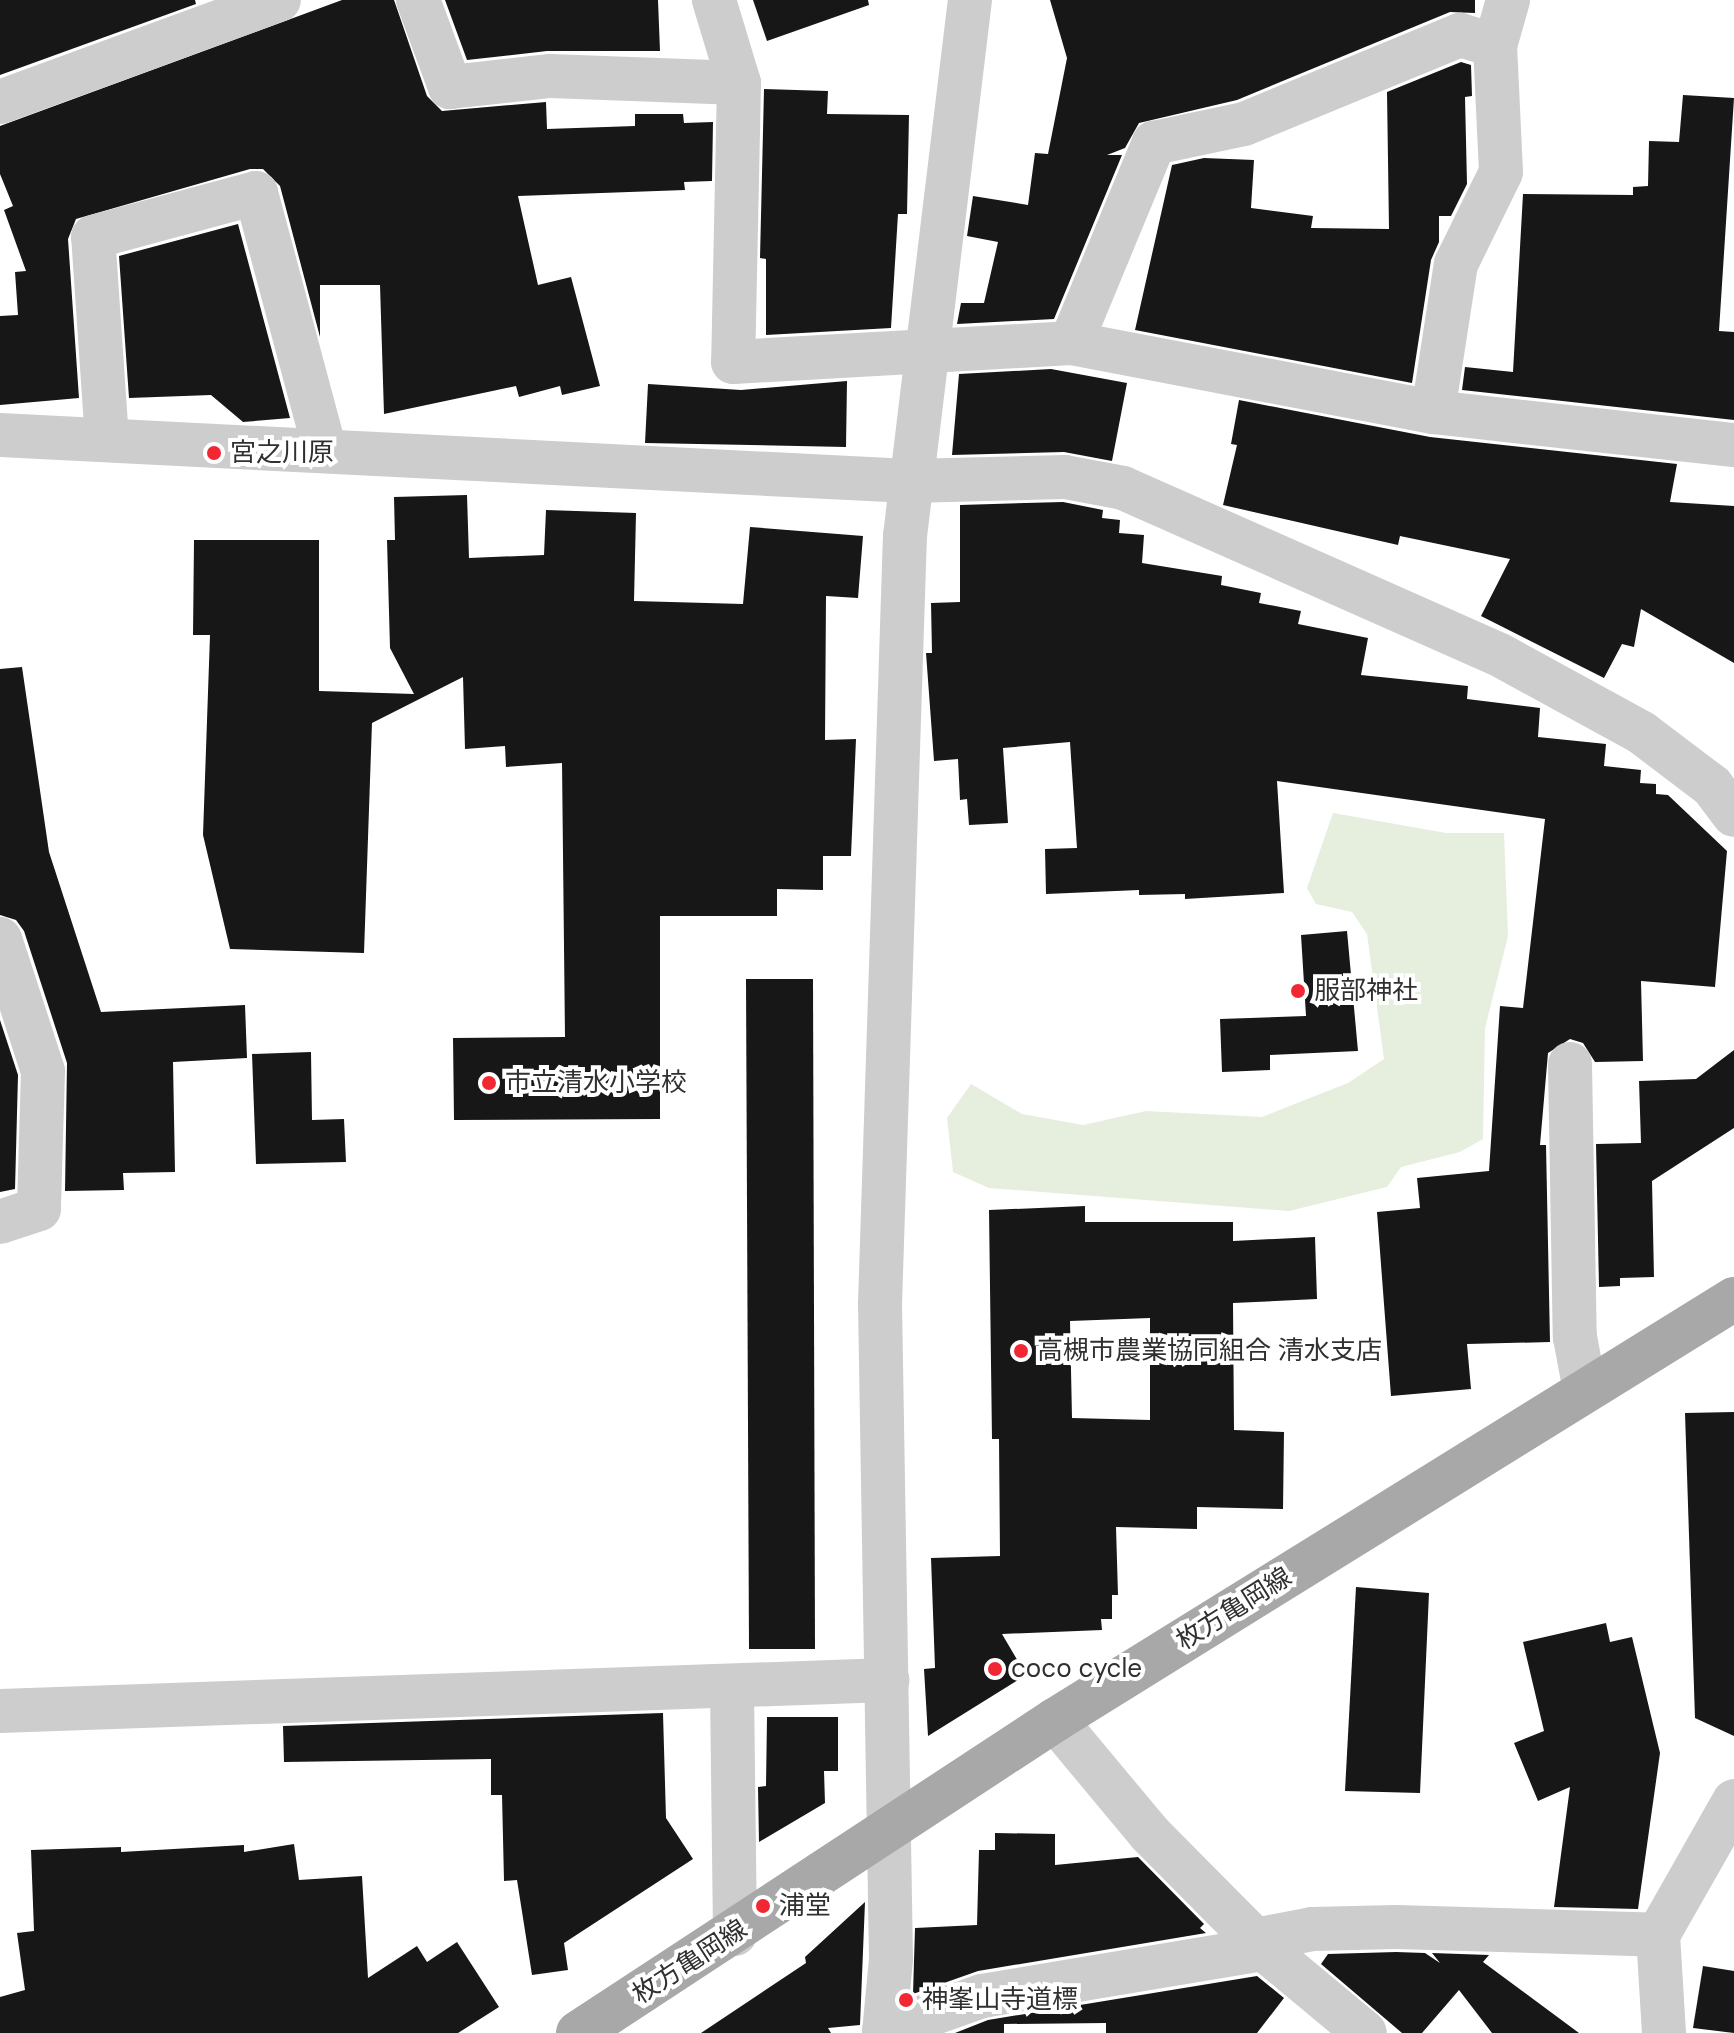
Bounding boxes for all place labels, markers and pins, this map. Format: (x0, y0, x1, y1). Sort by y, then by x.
place label: 宮之川原 (230, 437, 334, 469)
marker: 宮之川原 (205, 444, 223, 462)
place label: 服部神社 (1314, 975, 1418, 1007)
marker: 服部神社 (1289, 982, 1307, 1000)
place label: 市立清水小学校 (505, 1067, 687, 1099)
marker: 市立清水小学校 (480, 1074, 498, 1092)
place label: 高槻市農業協同組合 清水支店 (1037, 1335, 1382, 1367)
marker: 高槻市農業協同組合 清水支店 (1012, 1342, 1030, 1360)
place label: coco cycle (1011, 1653, 1142, 1685)
marker: coco cycle (986, 1660, 1004, 1678)
place label: 浦堂 (779, 1890, 831, 1922)
marker: 浦堂 (754, 1897, 772, 1915)
place label: 神峯山寺道標 (922, 1984, 1078, 2016)
marker: 神峯山寺道標 (897, 1991, 915, 2009)

